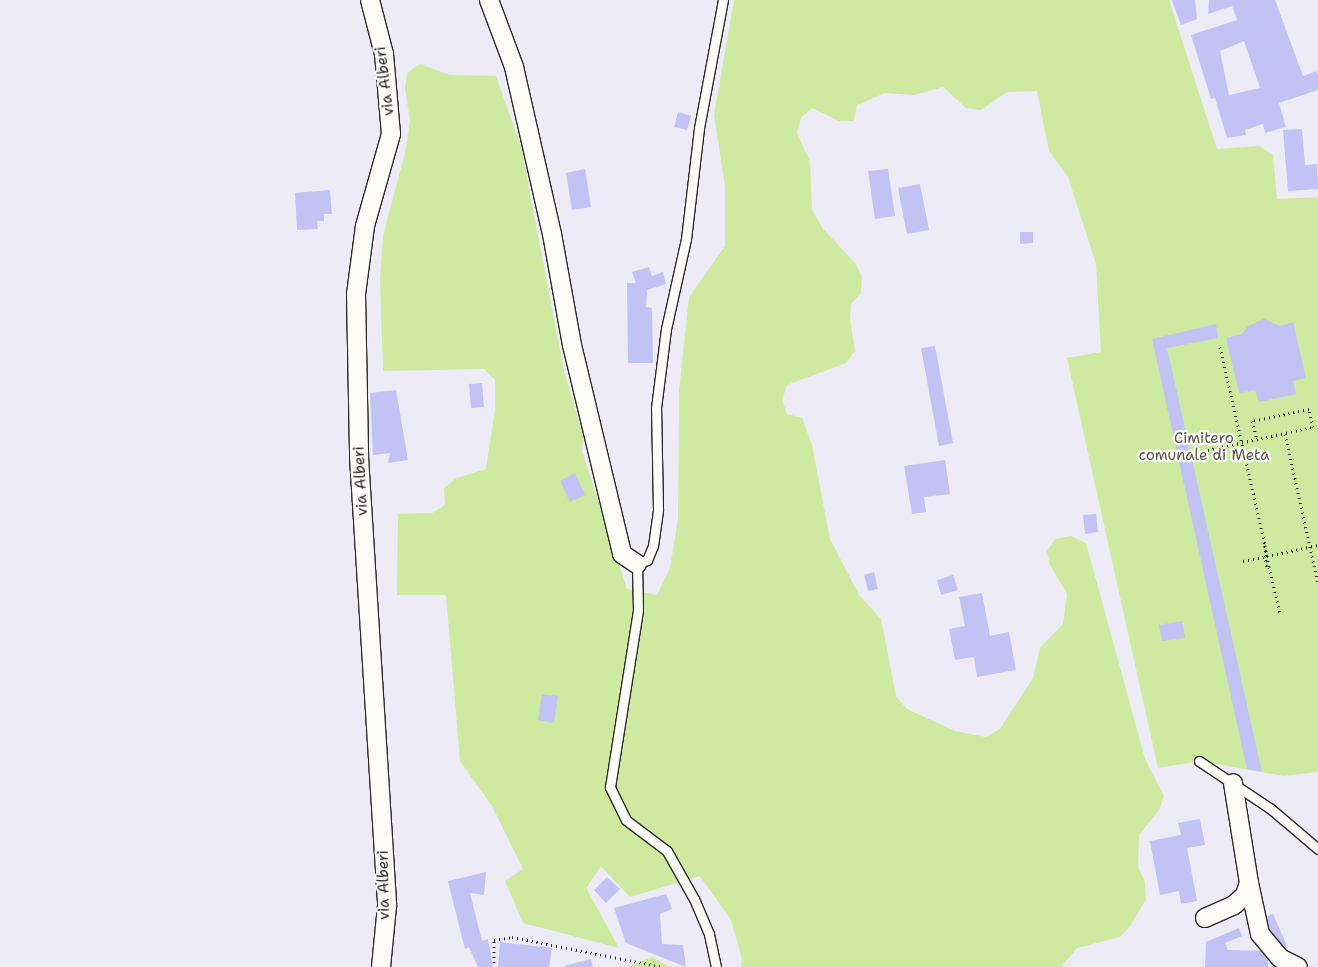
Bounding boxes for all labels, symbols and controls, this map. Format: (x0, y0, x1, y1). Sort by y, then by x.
street label: via Alberi (372, 45, 398, 117)
park label: Cimitero comunale di Meta (1138, 429, 1270, 464)
street label: via Alberi (350, 446, 372, 516)
street label: via Alberi (374, 850, 394, 920)

